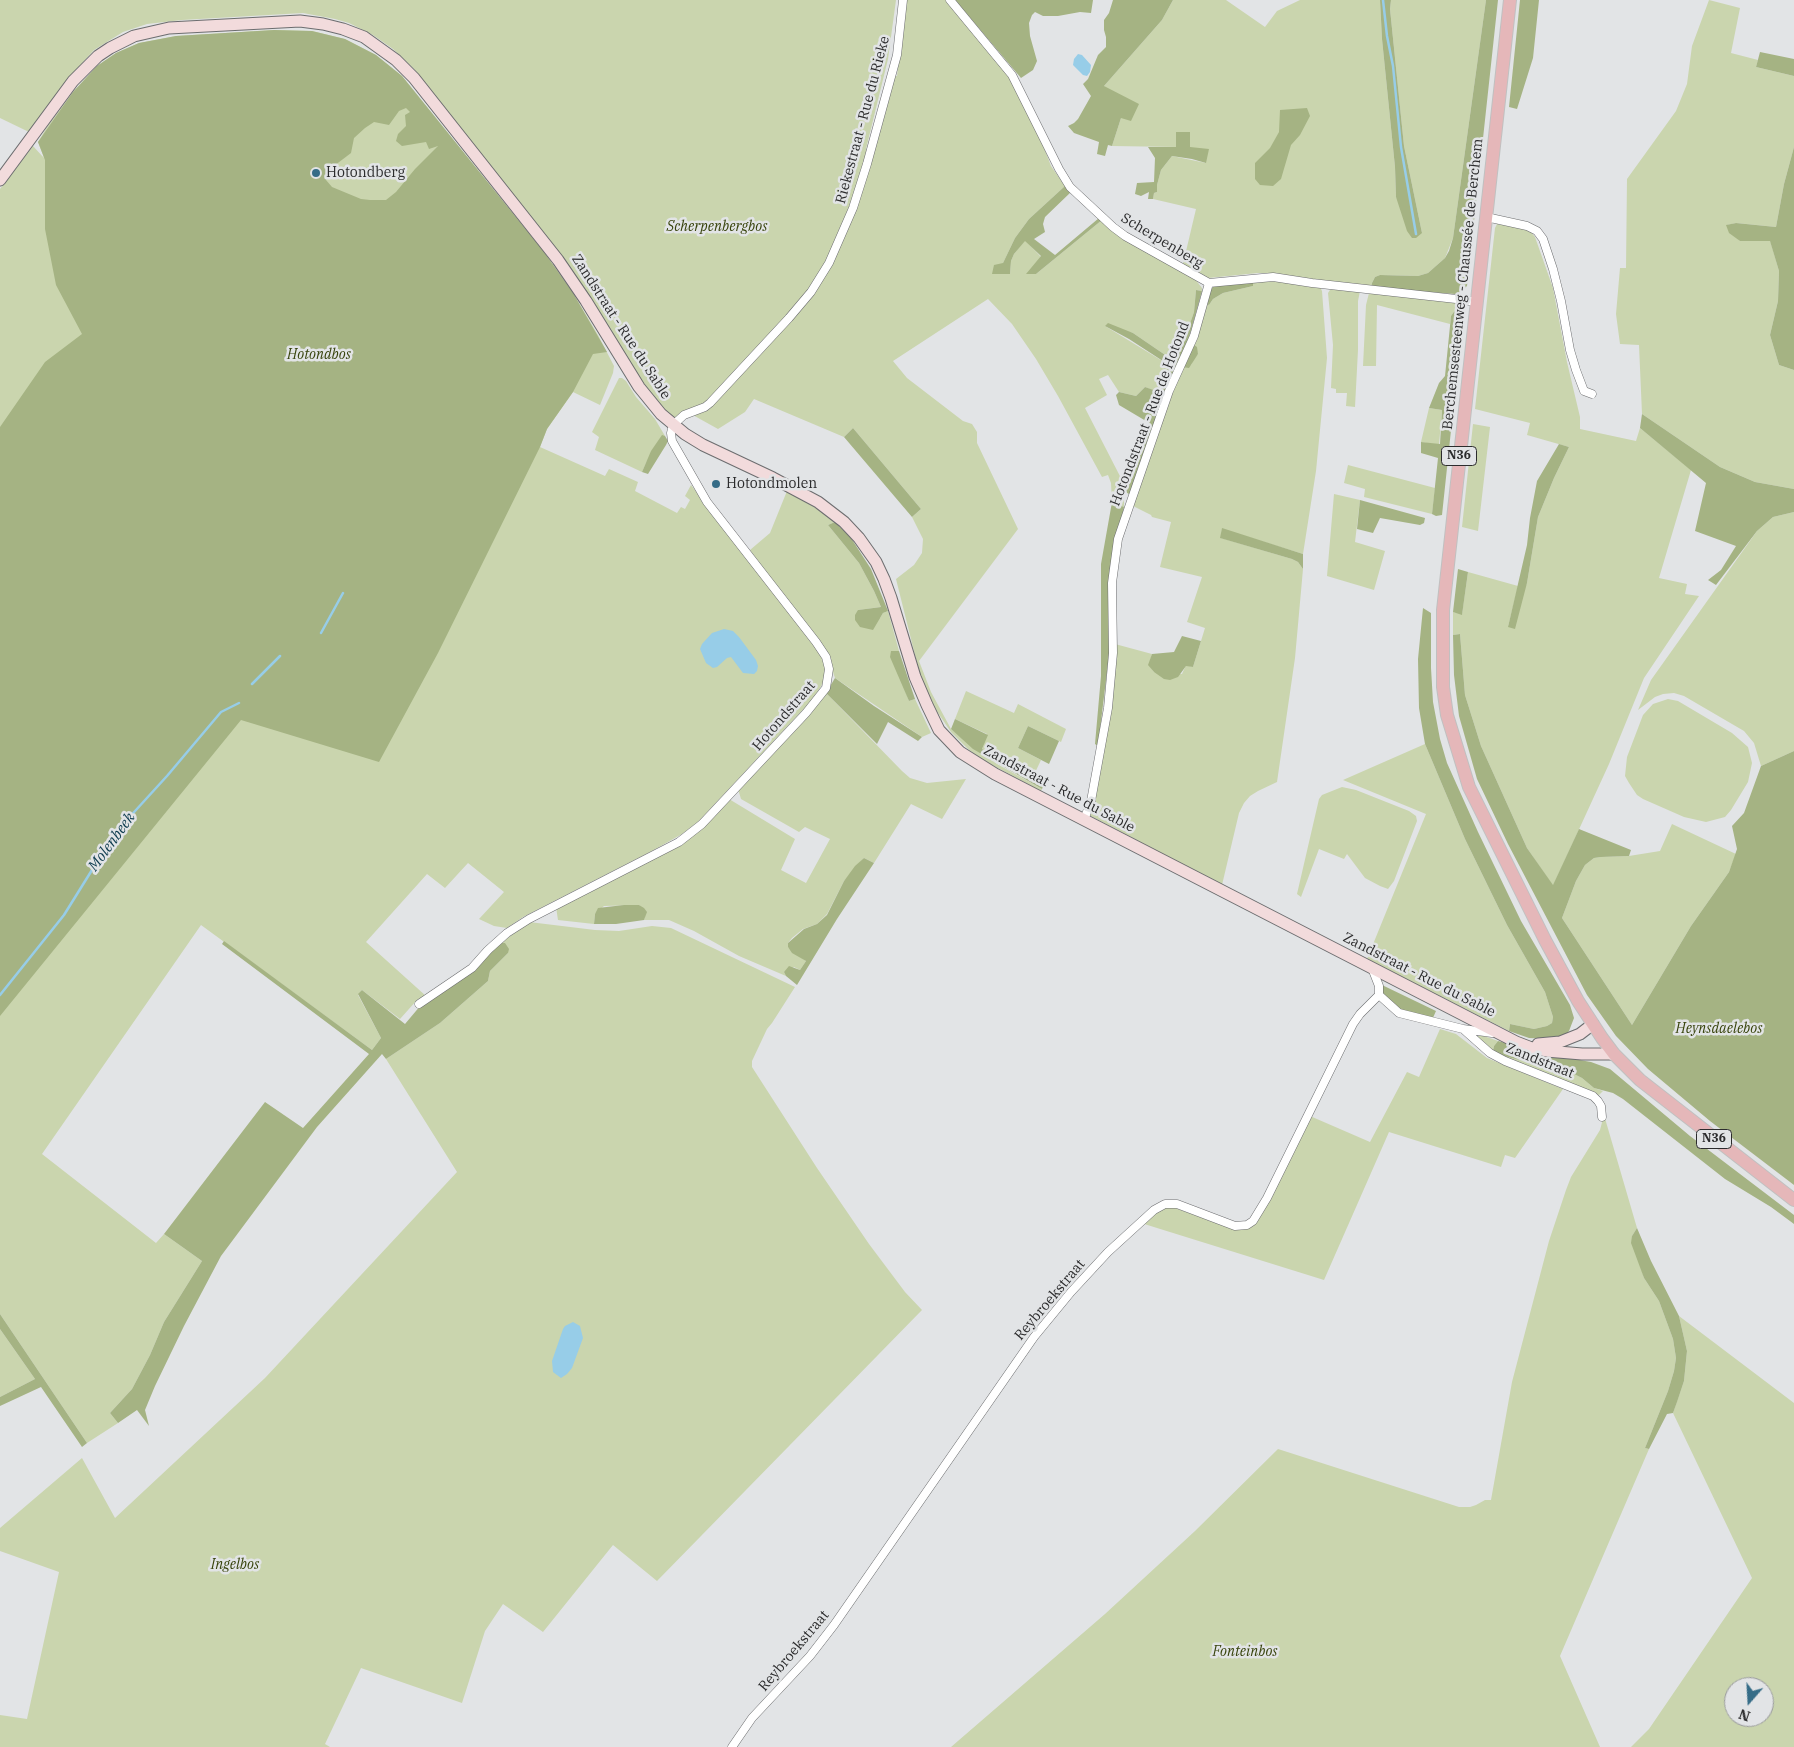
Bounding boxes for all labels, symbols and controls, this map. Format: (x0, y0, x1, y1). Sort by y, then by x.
street label: Riekestraat - Rue du Rieke (833, 34, 893, 206)
street label: Berchemsesteenweg - Chaussée de Berchem (1439, 138, 1487, 430)
place label: Hotondberg (326, 165, 405, 181)
marker: Hotondberg (310, 167, 322, 179)
street label: Scherpenberg (1118, 210, 1206, 272)
park label: Scherpenbergbos (667, 219, 767, 235)
street label: Zandstraat - Rue du Sable (568, 252, 674, 402)
street label: Hotondstraat - Rue de Hotond (1107, 319, 1193, 509)
park label: Hotondbos (287, 347, 351, 363)
road number: N36 (1442, 446, 1476, 466)
place label: Hotondmolen (726, 476, 817, 492)
marker: Hotondmolen (710, 478, 722, 490)
street label: Hotondstraat (749, 678, 819, 754)
street label: Zandstraat - Rue du Sable (980, 742, 1138, 836)
water label: Molenbeek (85, 809, 139, 875)
street label: Zandstraat - Rue du Sable (1340, 929, 1498, 1021)
park label: Heynsdaelebos (1676, 1021, 1762, 1037)
street label: Zandstraat (1503, 1040, 1577, 1082)
road number: N36 (1696, 1130, 1732, 1148)
street label: Reybroekstraat (1011, 1256, 1089, 1344)
park label: Ingelbos (211, 1557, 259, 1573)
street label: Reybroekstraat (755, 1607, 833, 1695)
park label: Fonteinbos (1212, 1644, 1278, 1660)
north arrow (1724, 1677, 1774, 1727)
text: N (1736, 1705, 1753, 1726)

